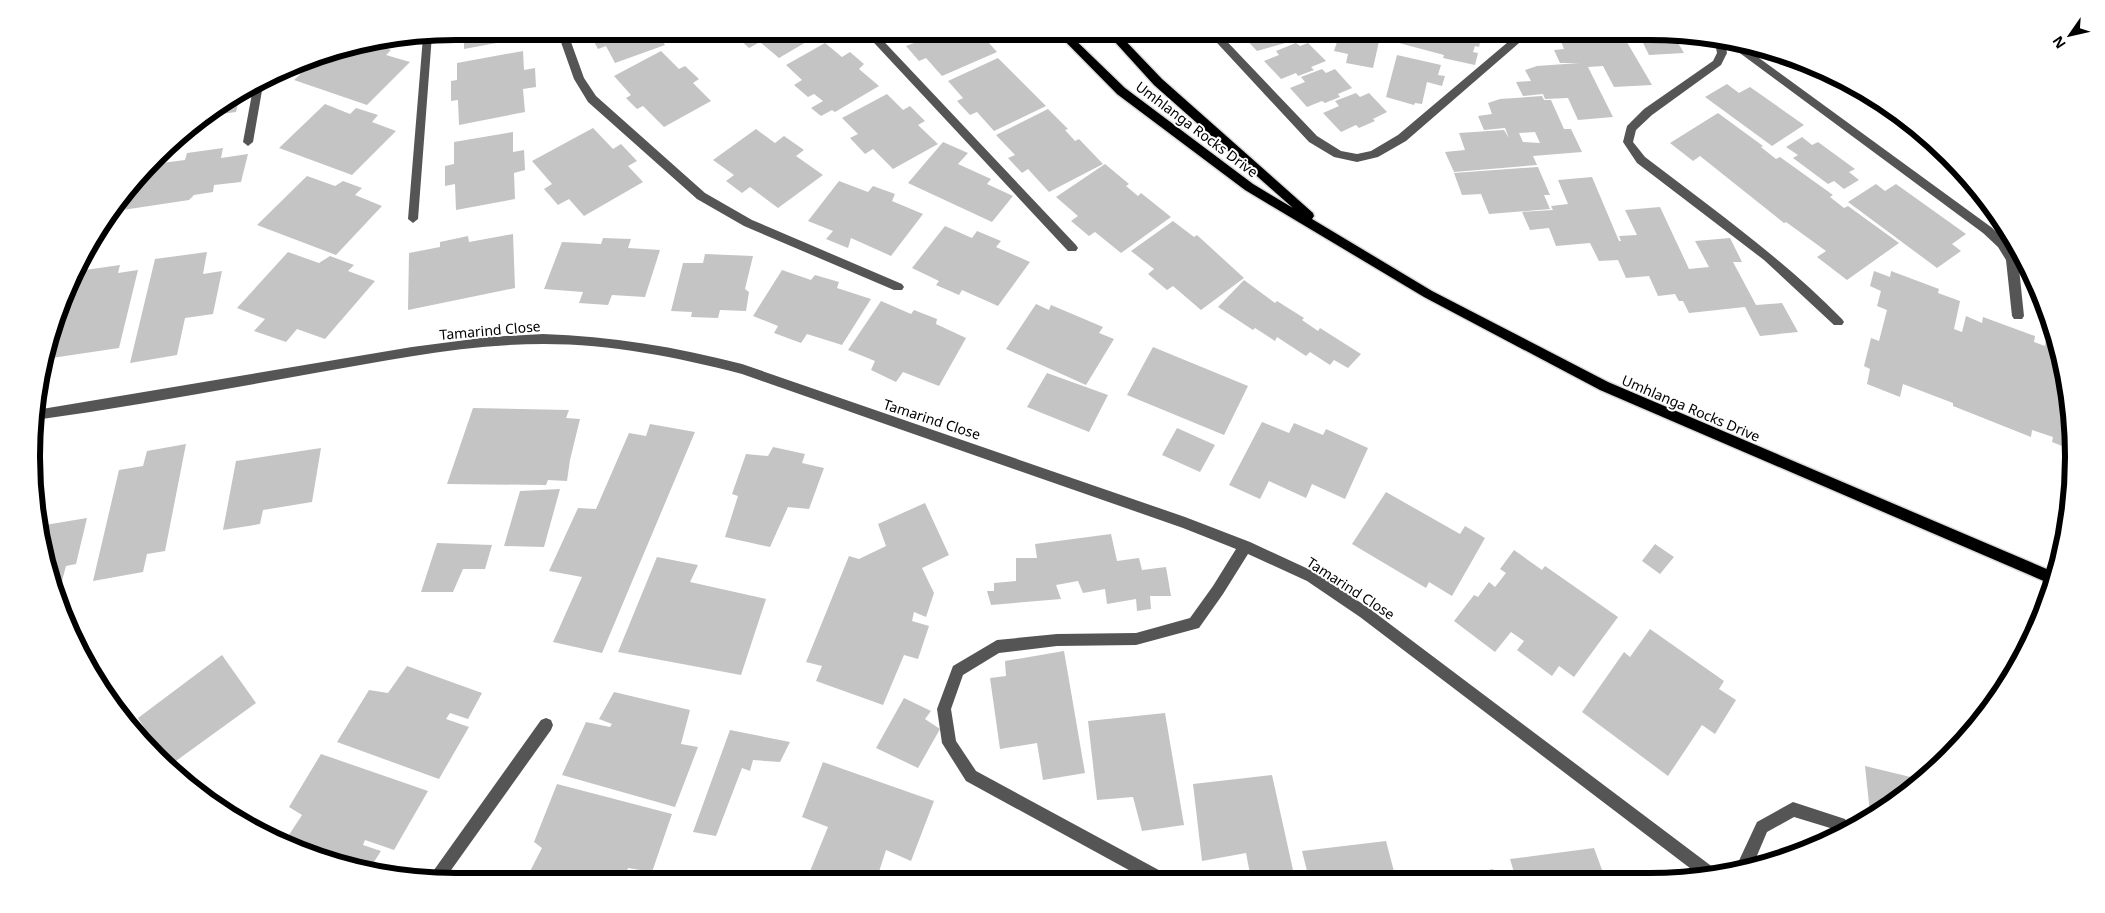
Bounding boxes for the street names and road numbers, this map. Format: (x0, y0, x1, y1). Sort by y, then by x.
street label: Umhlanga Rocks Drive (1132, 77, 1262, 181)
street label: Tamarind Close (439, 316, 541, 344)
street label: Umhlanga Rocks Drive (1619, 370, 1763, 446)
street label: Tamarind Close (881, 394, 983, 444)
street label: Tamarind Close (1303, 552, 1399, 624)

